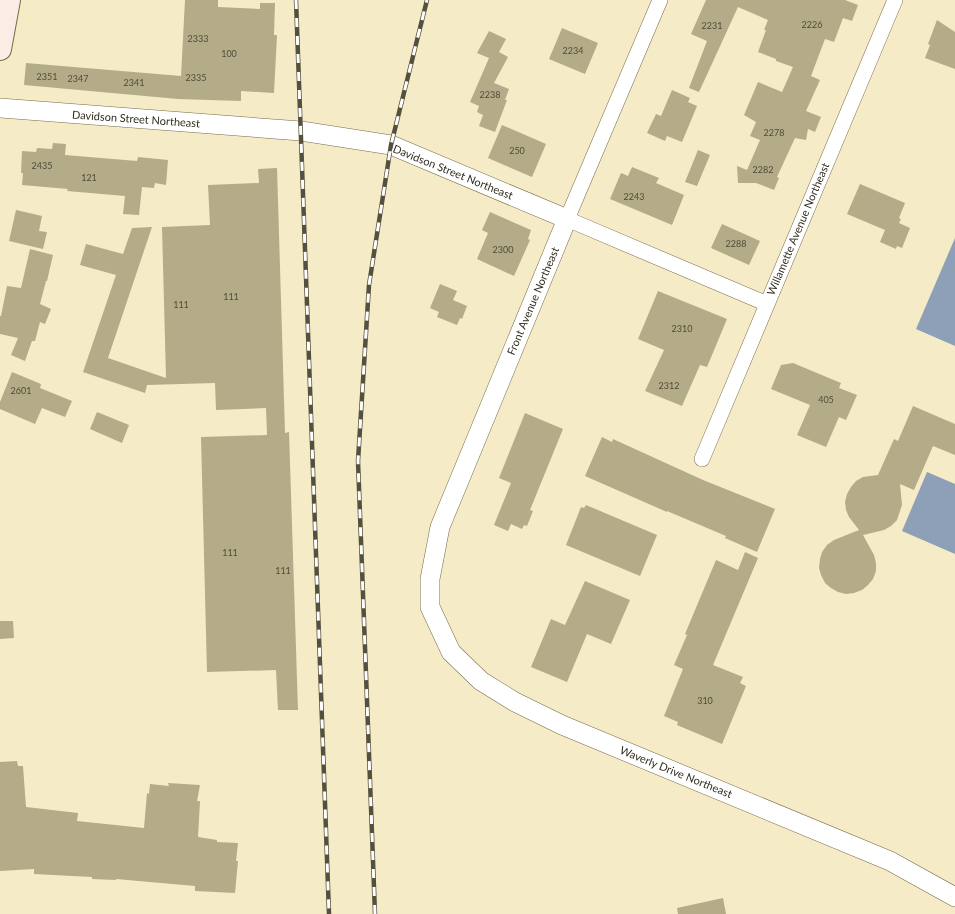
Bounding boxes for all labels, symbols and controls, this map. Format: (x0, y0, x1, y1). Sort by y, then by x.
house number: 2226 (802, 19, 822, 30)
house number: 2231 (702, 20, 722, 31)
house number: 2333 (188, 33, 208, 44)
house number: 2234 (563, 45, 583, 56)
house number: 100 (221, 48, 237, 59)
house number: 2351 (37, 71, 57, 82)
house number: 2335 (186, 72, 206, 83)
house number: 2347 (68, 73, 88, 84)
house number: 2341 (124, 77, 144, 88)
house number: 2238 (480, 89, 500, 100)
street label: Davidson Street Northeast (72, 108, 201, 129)
house number: 2278 (764, 127, 784, 138)
street label: Davidson Street Northeast (391, 141, 515, 202)
house number: 250 (509, 145, 525, 156)
house number: 2435 (32, 160, 52, 171)
street label: Willamette Avenue Northeast (764, 160, 831, 297)
house number: 2282 (753, 164, 773, 175)
house number: 121 (81, 172, 97, 183)
house number: 2243 (624, 191, 644, 202)
house number: 2288 (726, 238, 746, 249)
house number: 2300 (493, 244, 513, 255)
street label: Front Avenue Northeast (504, 245, 561, 357)
house number: 111 (223, 291, 239, 302)
house number: 111 (173, 299, 189, 310)
house number: 2310 (672, 323, 692, 334)
house number: 2312 (659, 380, 679, 391)
house number: 2601 (11, 385, 31, 396)
house number: 405 (818, 394, 834, 405)
house number: 111 (222, 547, 238, 558)
house number: 111 (275, 565, 291, 576)
house number: 310 (697, 695, 713, 706)
street label: Waverly Drive Northeast (618, 743, 734, 800)

